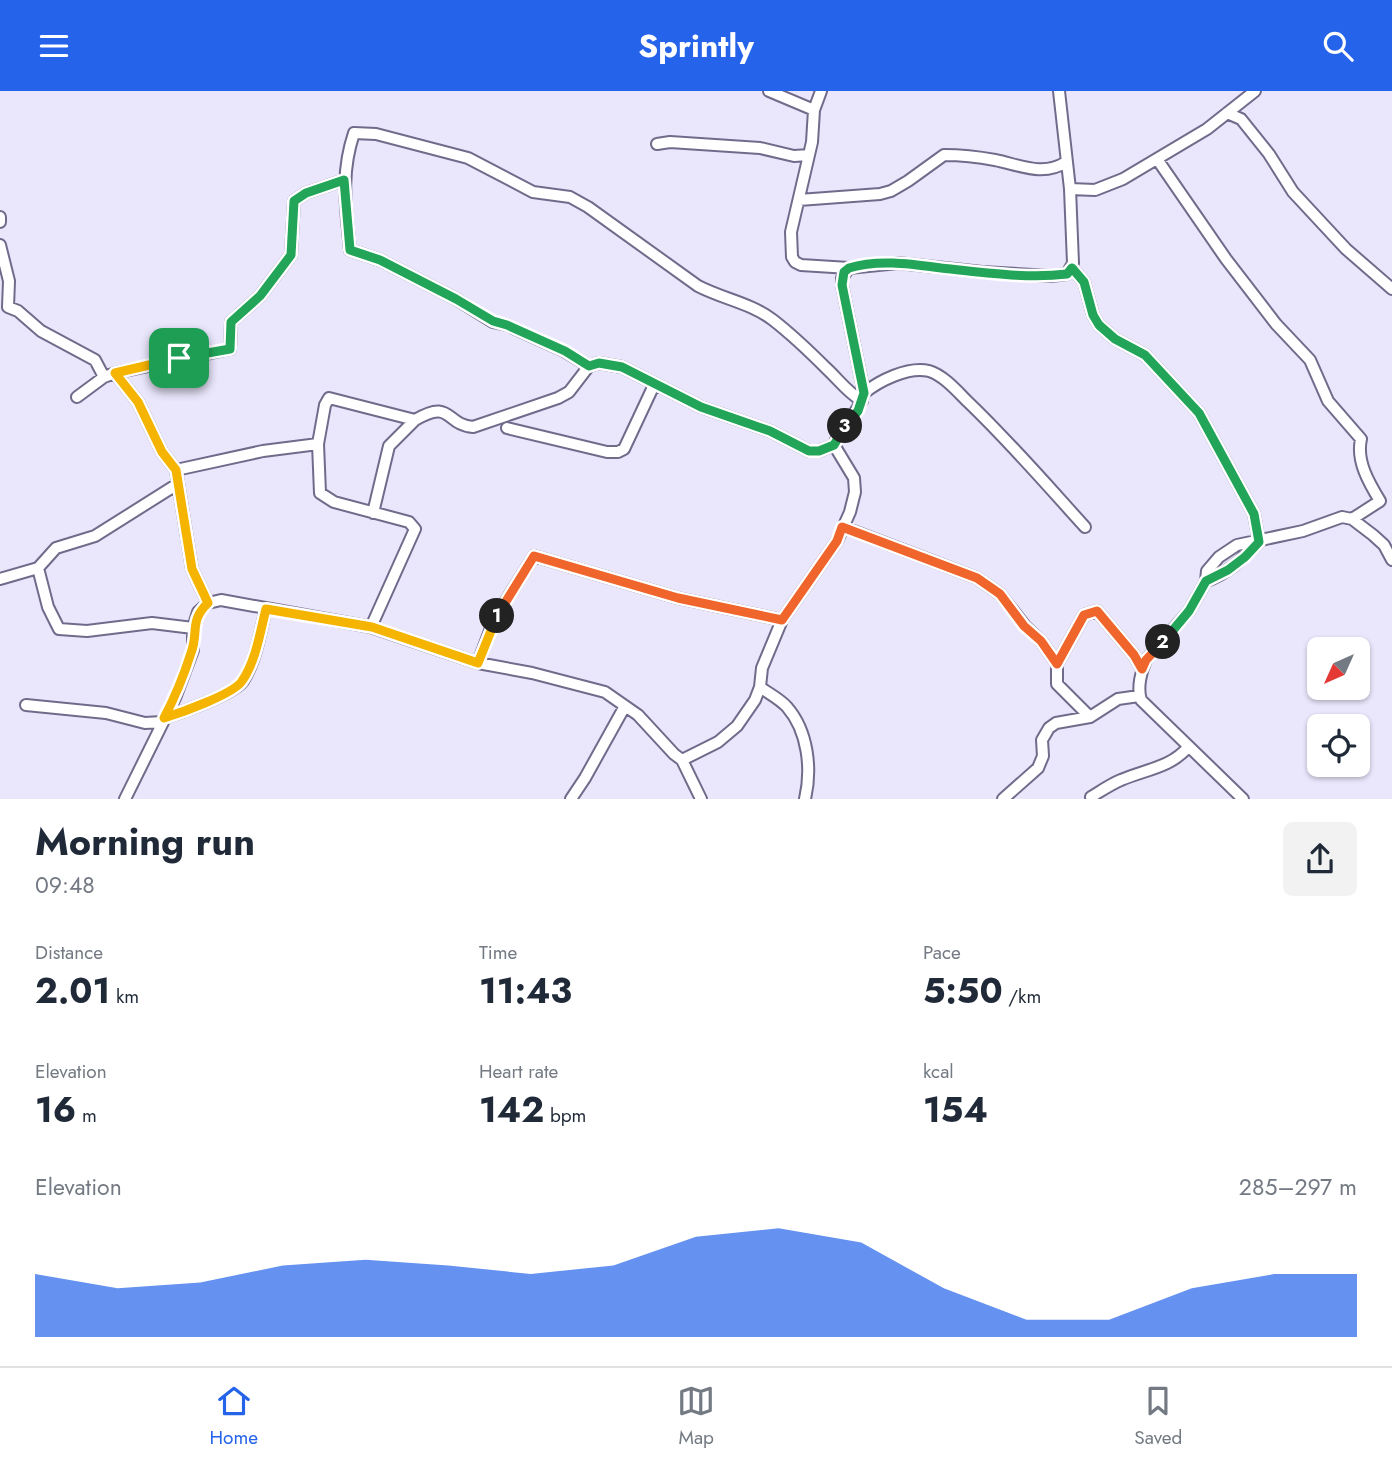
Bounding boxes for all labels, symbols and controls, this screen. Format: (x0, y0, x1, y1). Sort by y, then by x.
text: Sprintly (638, 23, 754, 69)
icon: menu (35, 27, 73, 65)
icon: search (1319, 27, 1357, 65)
pin (149, 328, 209, 388)
icon: arrive (160, 339, 198, 377)
pin: 3 (828, 409, 862, 443)
text: 3 (839, 412, 850, 439)
pin: 1 (480, 599, 514, 633)
text: 1 (492, 602, 501, 629)
pin: 2 (1146, 625, 1180, 659)
text: 2 (1156, 628, 1169, 655)
north arrow (1307, 637, 1370, 700)
map controls (1307, 637, 1370, 777)
button: locate (1307, 714, 1370, 777)
text: Morning run (35, 814, 255, 869)
button: share (1283, 822, 1357, 896)
text: 09:48 (35, 868, 95, 902)
text: Distance (35, 939, 103, 966)
text: Time (479, 939, 517, 966)
text: Pace (923, 939, 961, 966)
text: 2.01 (35, 966, 110, 1016)
text: 11:43 (479, 966, 572, 1016)
text: 5:50 (923, 966, 1003, 1016)
text: km (110, 983, 139, 1010)
text: /km (1003, 983, 1041, 1010)
text: Elevation (35, 1058, 107, 1085)
text: Heart rate (479, 1058, 558, 1085)
text: kcal (923, 1058, 954, 1085)
text: 16 (35, 1085, 76, 1135)
text: 142 (479, 1085, 544, 1135)
text: 154 (923, 1085, 988, 1135)
text: m (76, 1102, 97, 1129)
text: bpm (544, 1102, 586, 1129)
text: Elevation (35, 1170, 122, 1204)
text: 285–297 m (1239, 1170, 1357, 1204)
tab: Home (210, 1382, 258, 1451)
tab: Map (677, 1382, 715, 1451)
tab: Saved (1134, 1382, 1182, 1451)

